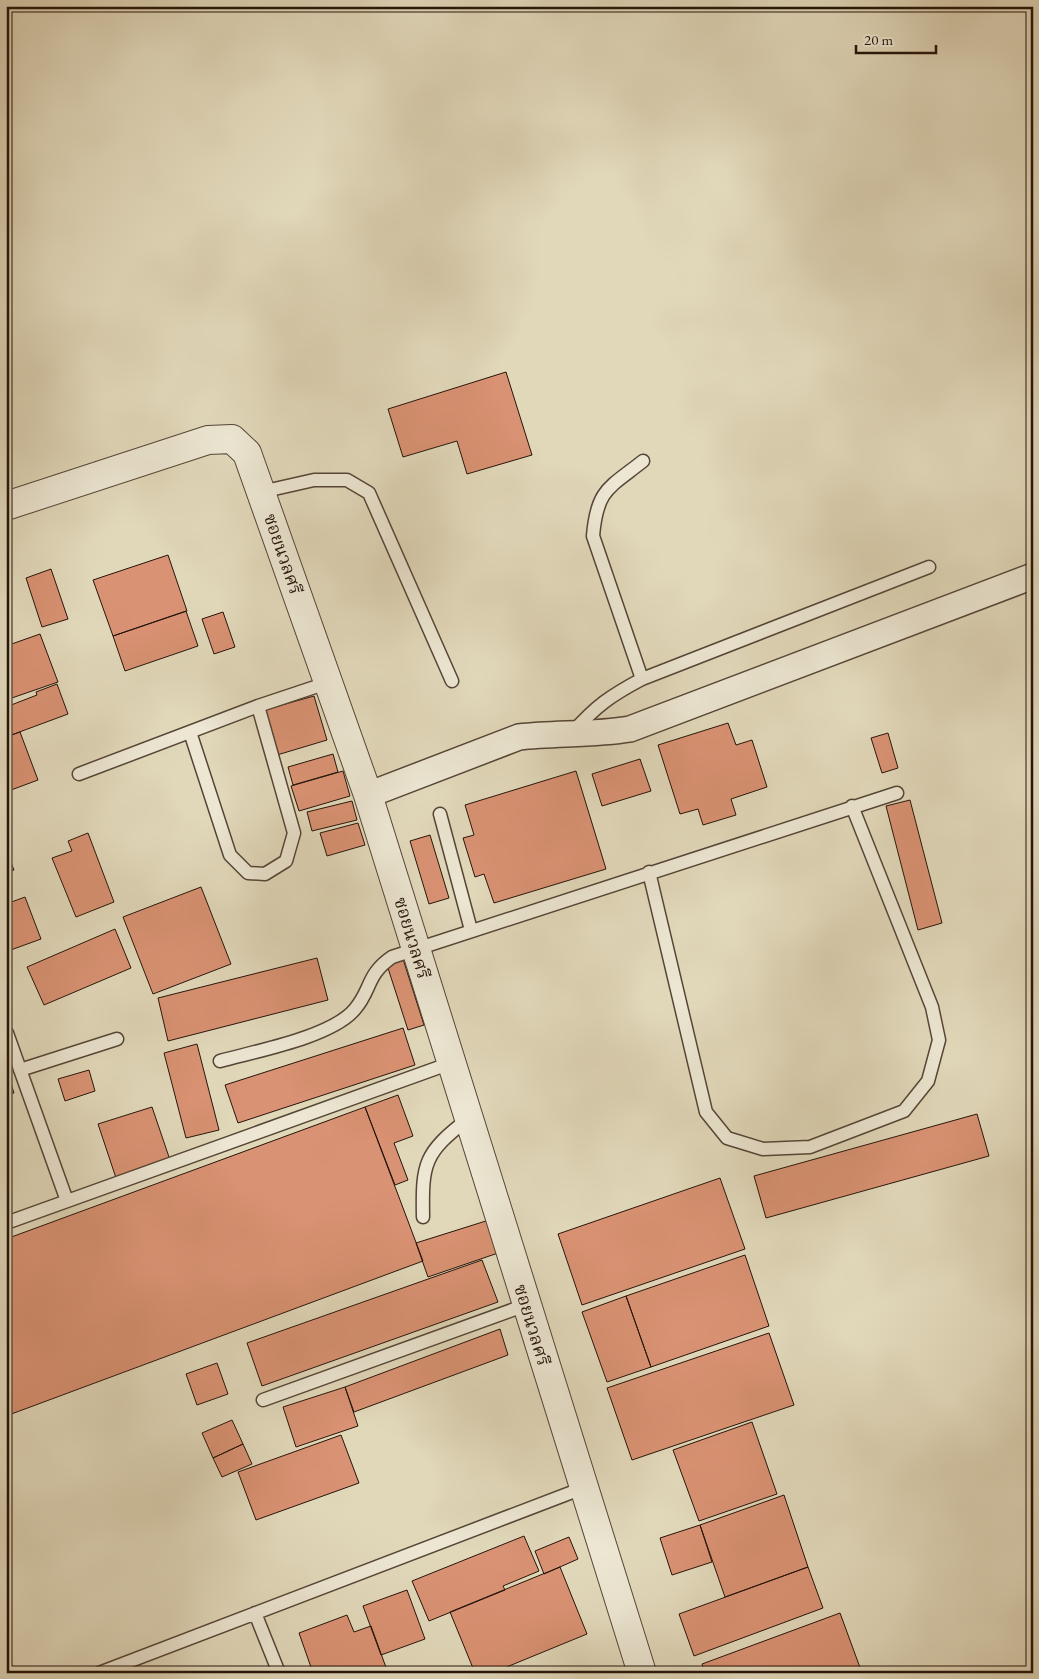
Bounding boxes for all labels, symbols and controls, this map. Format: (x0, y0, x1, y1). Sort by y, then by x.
scale bar (856, 22, 936, 54)
text: 20 m (864, 30, 893, 49)
street label: ซอยนวลศรี (259, 510, 308, 597)
street label: ซอยนวลศรี (389, 894, 436, 981)
street label: ซอยนวลศรี (509, 1281, 556, 1368)

